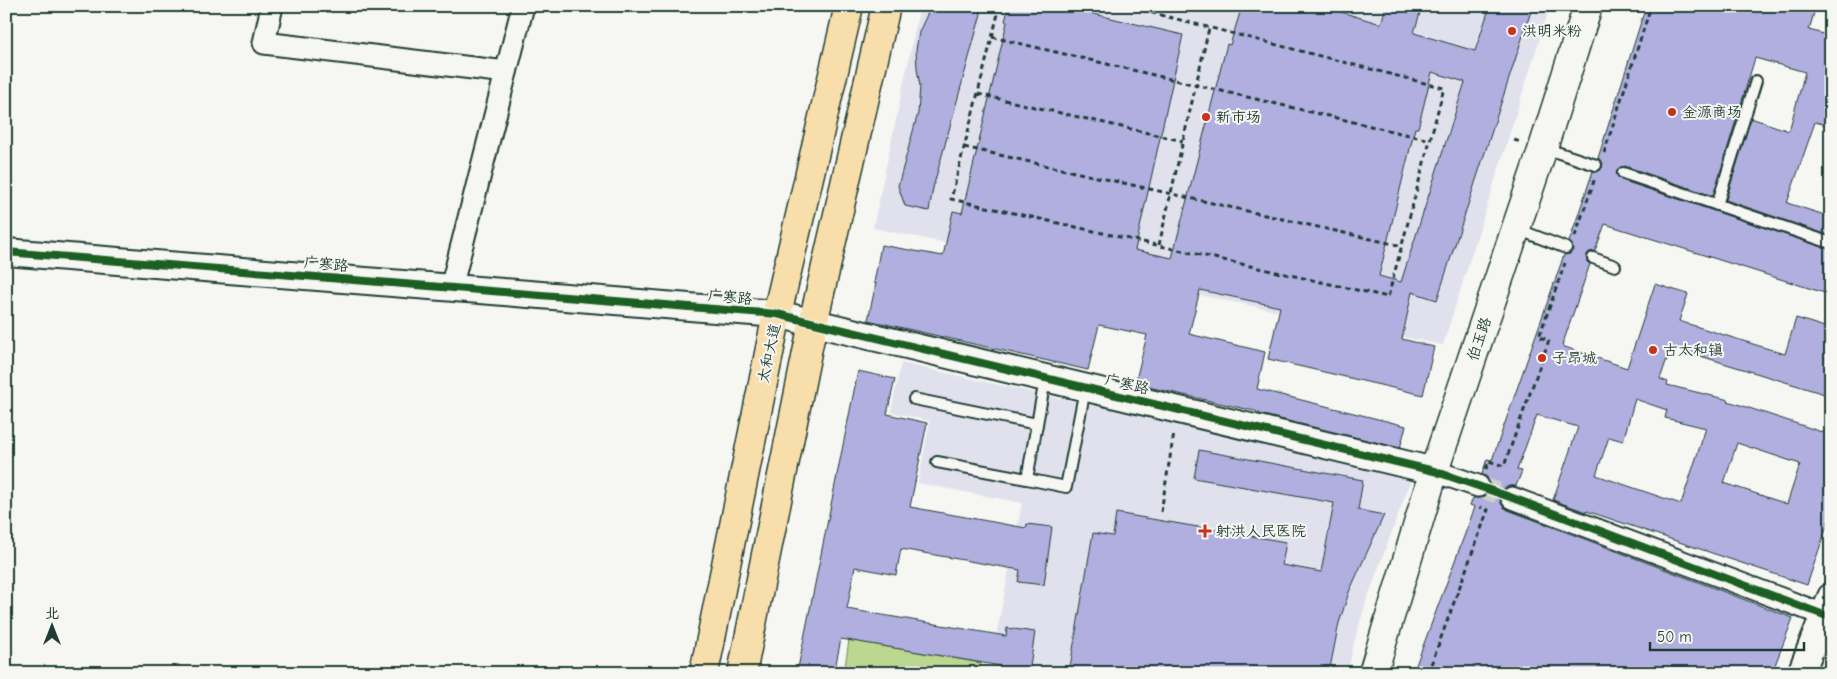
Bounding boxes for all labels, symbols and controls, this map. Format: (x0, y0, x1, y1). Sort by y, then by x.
place label: 洪明米粉 (1522, 22, 1582, 40)
marker: 洪明米粉 (1506, 25, 1518, 37)
place label: 金源商场 (1682, 103, 1742, 121)
marker: 金源商场 (1666, 106, 1678, 118)
place label: 新市场 (1216, 108, 1261, 126)
marker: 新市场 (1200, 111, 1212, 123)
street label: 广寒路 (303, 253, 349, 275)
street label: 广寒路 (707, 286, 753, 308)
street label: 伯玉路 (1463, 315, 1495, 363)
street label: 太和大道 (754, 322, 784, 384)
place label: 古太和镇 (1663, 341, 1723, 359)
marker: 古太和镇 (1647, 344, 1659, 356)
place label: 子昂城 (1552, 349, 1597, 367)
marker: 子昂城 (1536, 352, 1548, 364)
street label: 广寒路 (1103, 370, 1151, 398)
place label: 射洪人民医院 (1216, 522, 1306, 540)
marker: 射洪人民医院 (1198, 524, 1212, 538)
north arrow (28, 602, 78, 652)
text: 北 (45, 605, 59, 622)
scale bar (1650, 619, 1803, 651)
text: 50 m (1657, 628, 1692, 646)

